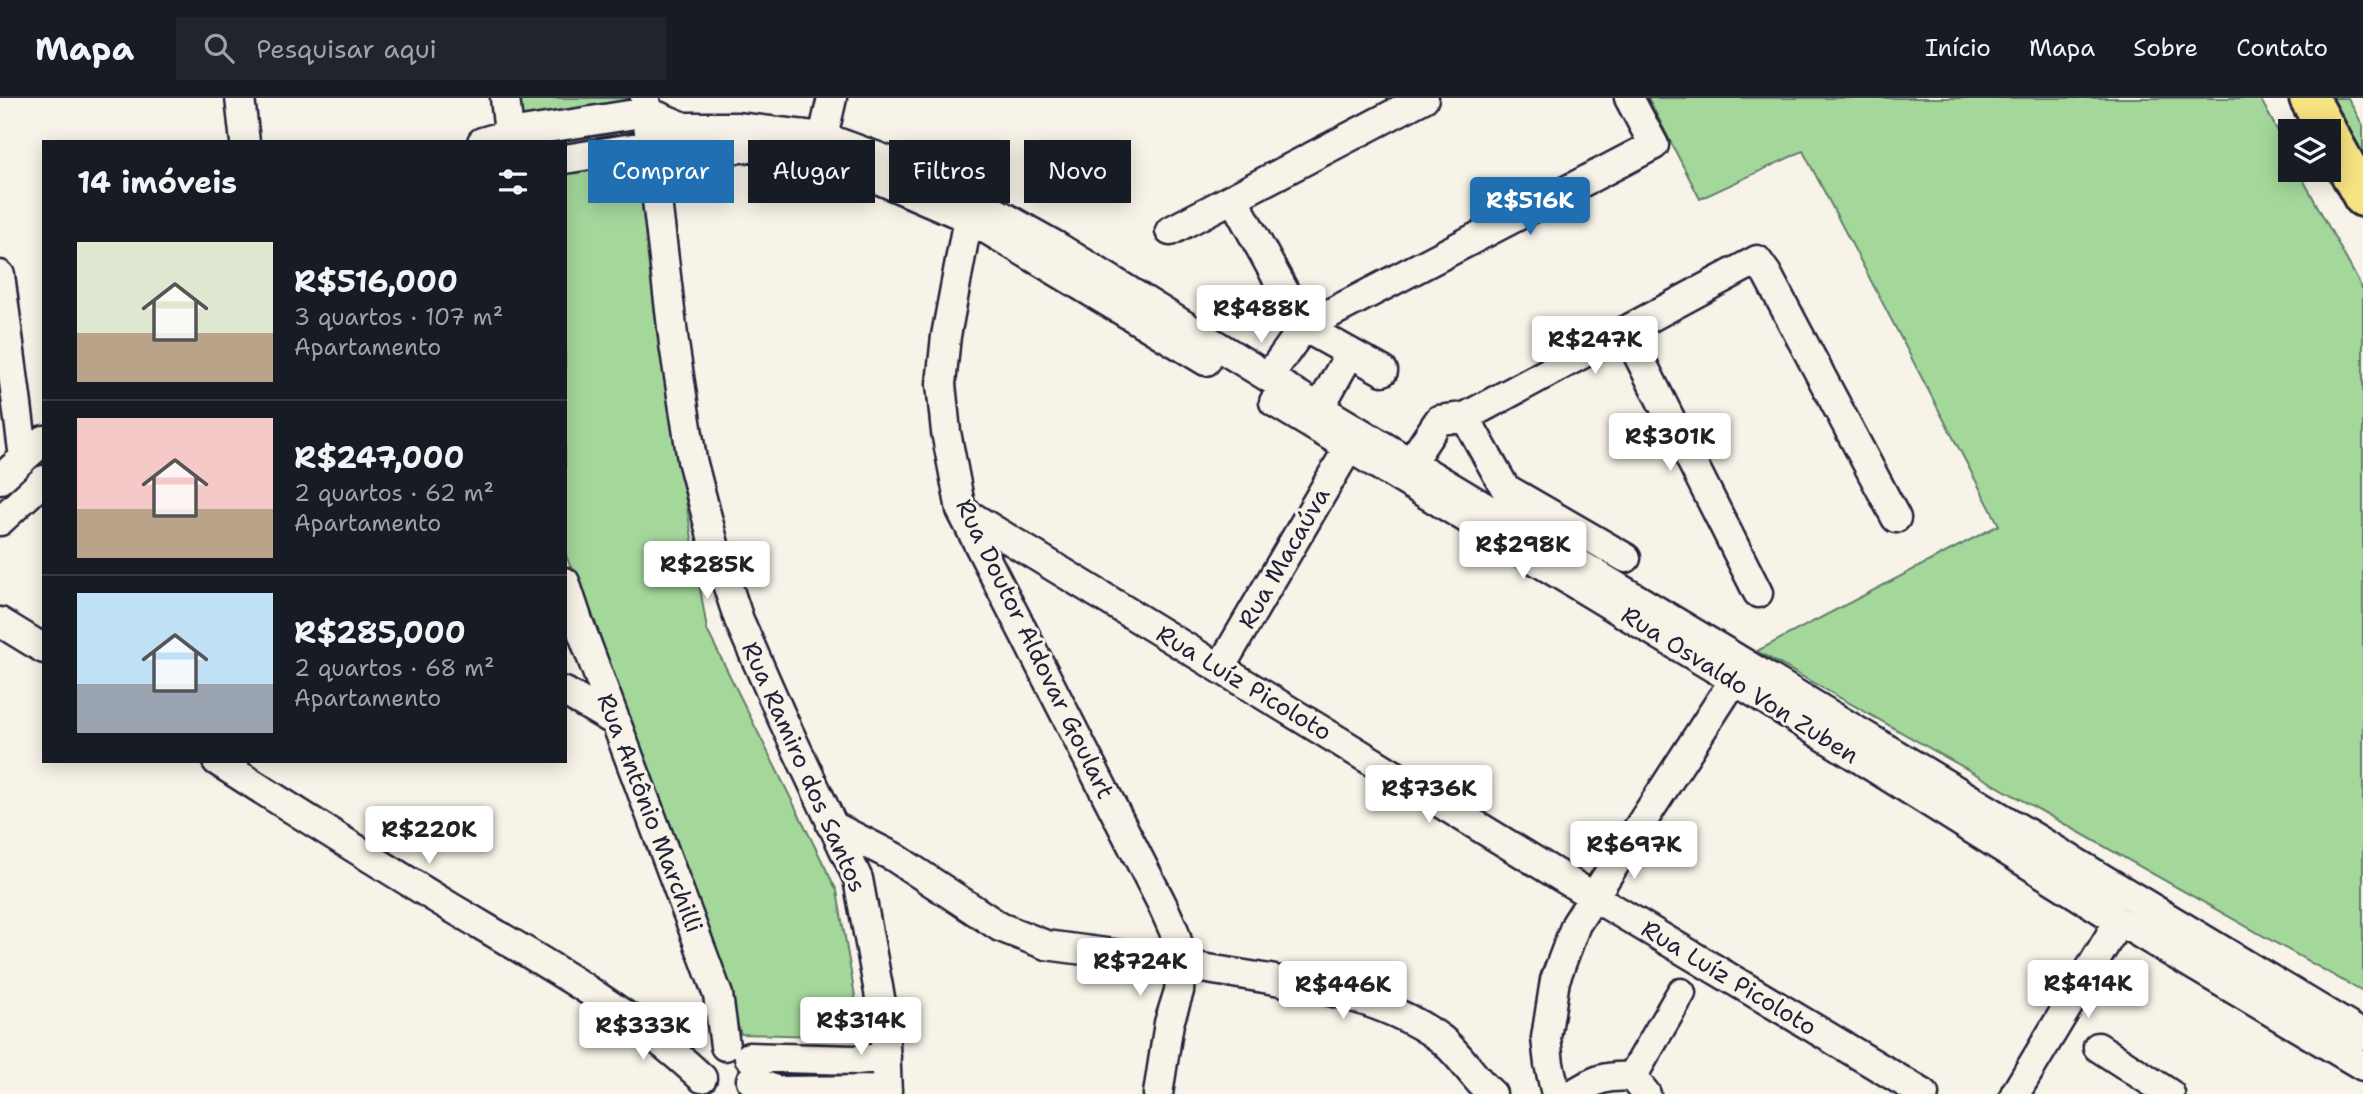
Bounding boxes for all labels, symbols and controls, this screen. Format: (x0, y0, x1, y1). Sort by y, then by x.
search box (176, 17, 666, 80)
text: Mapa (35, 26, 134, 71)
icon: search (200, 29, 238, 67)
text: Pesquisar aqui (256, 31, 437, 66)
text: Início (1925, 32, 1991, 64)
text: Mapa (2029, 32, 2095, 64)
text: Sobre (2133, 32, 2198, 64)
text: Contato (2236, 32, 2328, 64)
map controls (2278, 119, 2341, 182)
button: layers (2278, 119, 2341, 182)
chip: Comprar (588, 140, 734, 203)
chip: Alugar (748, 140, 875, 203)
chip: Filtros (889, 140, 1010, 203)
chip: Novo (1024, 140, 1131, 203)
text: 14 imóveis (77, 162, 237, 203)
icon: filters (494, 163, 532, 201)
pin: R$516K (1473, 178, 1587, 237)
text: R$516K (1486, 185, 1574, 215)
text: R$516,000 (294, 261, 458, 302)
icon: home (133, 270, 217, 354)
pin: R$488K (1204, 286, 1318, 345)
text: R$488K (1213, 293, 1309, 323)
text: 3 quartos · 107 m² (294, 302, 503, 332)
pin: R$247K (1538, 316, 1652, 376)
text: R$247K (1548, 324, 1642, 354)
text: Apartamento (294, 332, 441, 362)
pin: R$301K (1613, 414, 1727, 473)
text: R$301K (1625, 421, 1715, 451)
text: R$247,000 (294, 437, 464, 478)
icon: home (133, 446, 217, 530)
text: 2 quartos · 62 m² (294, 478, 494, 508)
street label: Rua Macaúva (1231, 482, 1337, 634)
street label: Rua Doutor Aldovar Goulart (948, 494, 1122, 804)
text: Apartamento (294, 508, 441, 538)
pin: R$298K (1466, 522, 1580, 581)
text: R$298K (1475, 529, 1571, 559)
pin: R$285K (650, 542, 764, 601)
text: R$285K (660, 549, 754, 579)
street label: Rua Osvaldo Von Zuben (1615, 599, 1865, 771)
text: R$285,000 (294, 612, 466, 653)
street label: Rua Luíz Picoloto (1150, 618, 1338, 748)
icon: home (133, 621, 217, 705)
street label: Rua Ramiro dos Santos (734, 637, 874, 897)
text: 2 quartos · 68 m² (294, 653, 495, 683)
text: Apartamento (294, 683, 441, 713)
street label: Rua Antônio Marchilli (590, 689, 710, 937)
pin: R$736K (1372, 766, 1486, 825)
text: R$736K (1381, 773, 1477, 803)
pin: R$220K (372, 806, 486, 866)
text: R$220K (381, 814, 477, 844)
pin: R$697K (1577, 822, 1691, 881)
text: R$697K (1586, 829, 1682, 859)
street label: Rua Luíz Picoloto (1635, 913, 1823, 1043)
pin: R$724K (1083, 939, 1197, 998)
text: R$724K (1093, 946, 1187, 976)
pin: R$414K (2031, 960, 2145, 1020)
pin: R$446K (1286, 962, 1400, 1021)
text: R$414K (2043, 968, 2133, 998)
text: R$446K (1295, 969, 1391, 999)
pin: R$314K (804, 998, 918, 1057)
pin: R$333K (586, 1002, 700, 1062)
text: R$314K (816, 1005, 906, 1035)
text: R$333K (595, 1010, 691, 1040)

